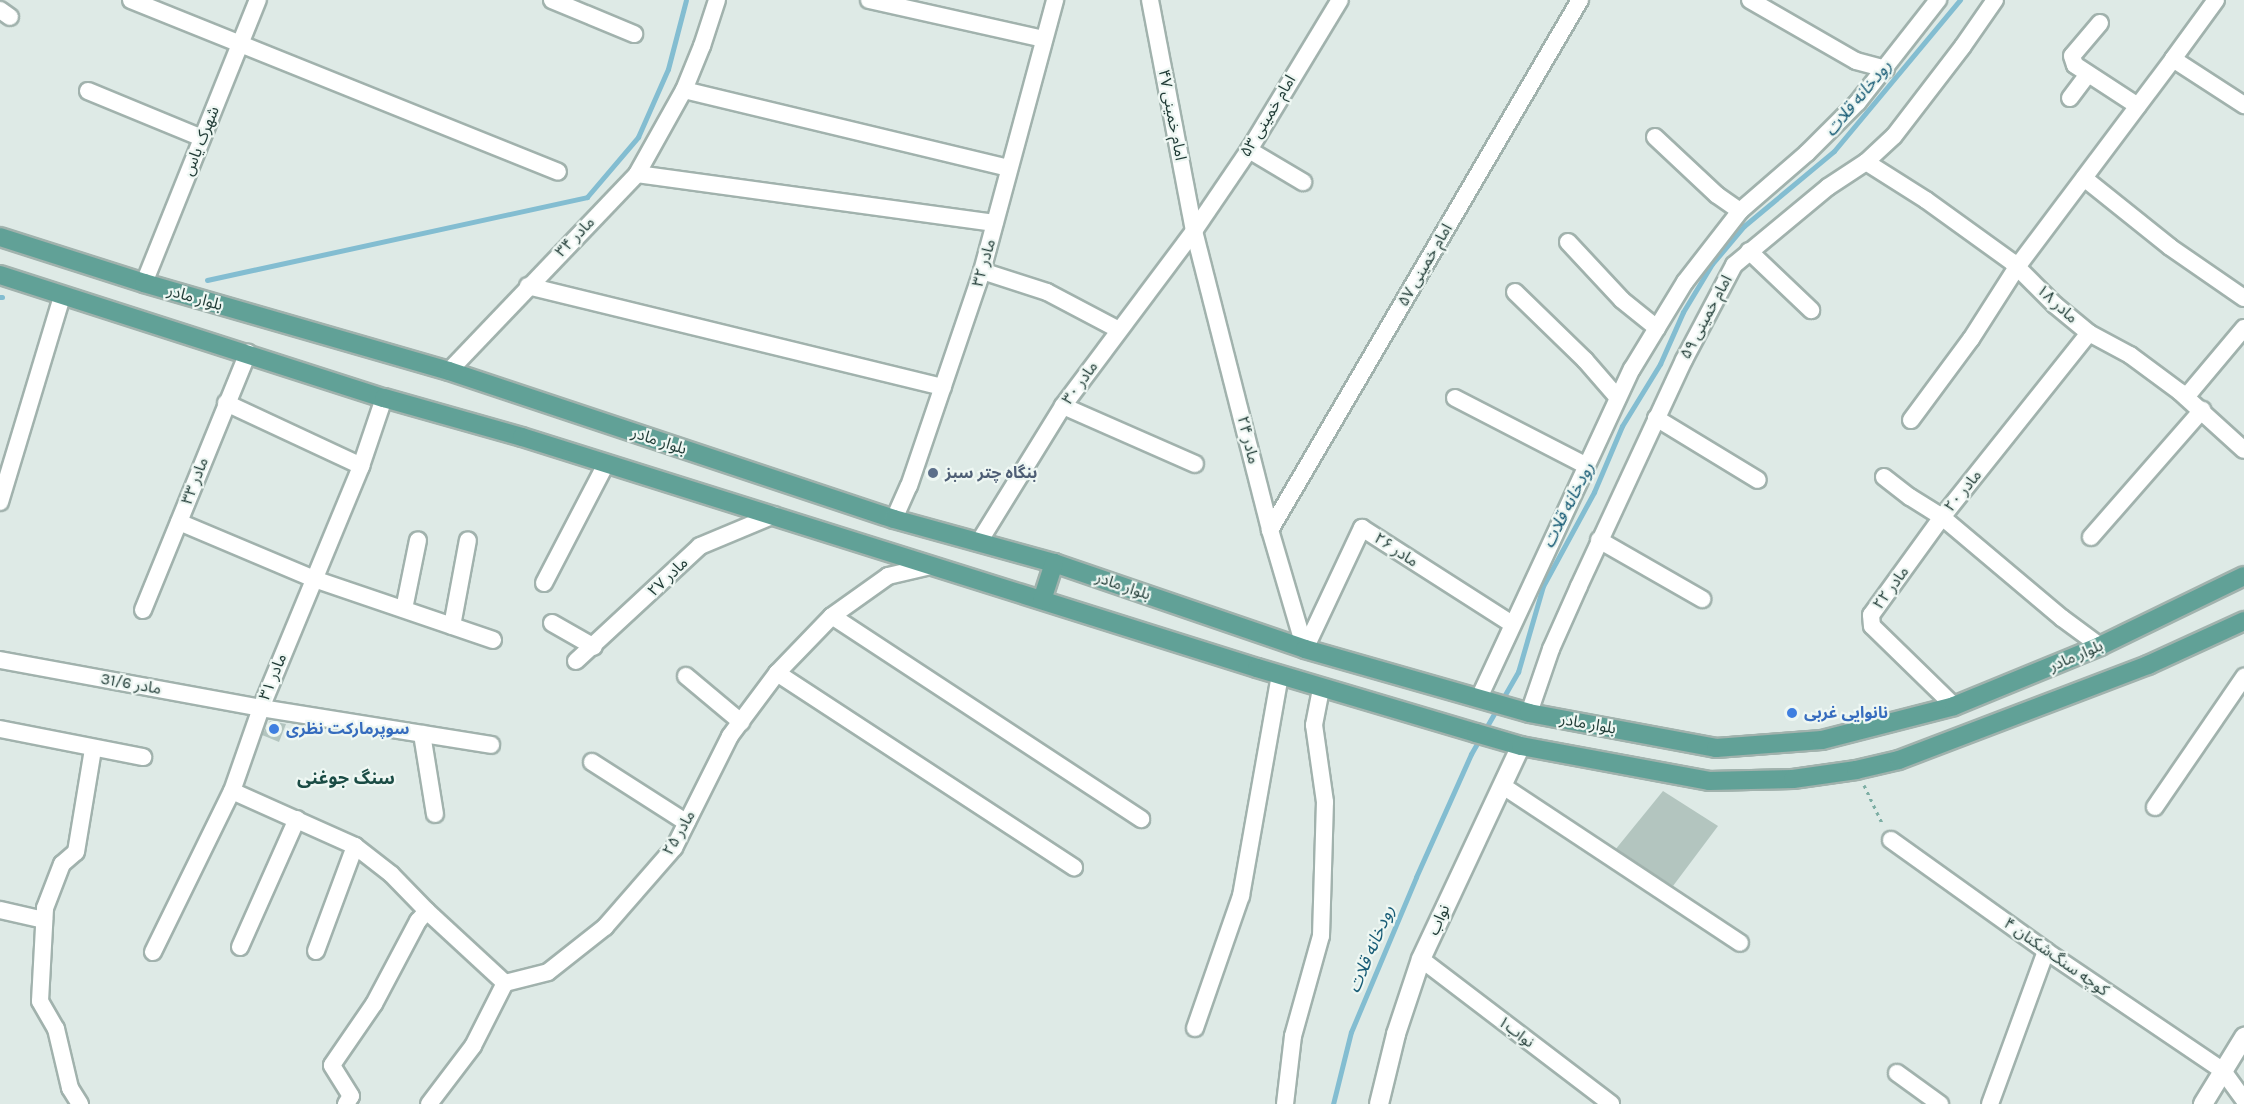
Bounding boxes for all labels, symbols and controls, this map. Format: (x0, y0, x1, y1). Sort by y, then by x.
water label: رودخانه قلات (1820, 55, 1896, 141)
street label: امام خمینی ۴۷ (1154, 68, 1190, 162)
street label: امام خمینی ۵۳ (1236, 71, 1300, 161)
street label: شهرک یاس (178, 104, 224, 178)
street label: مادر ۳۴ (551, 213, 599, 261)
street label: امام خمینی ۵۷ (1394, 220, 1456, 310)
street label: مادر ۳۲ (968, 237, 1000, 289)
street label: امام خمینی ۵۹ (1676, 272, 1736, 362)
street label: بلوار مادر (165, 281, 225, 315)
street label: مادر ۱۸ (2032, 281, 2082, 327)
street label: مادر ۳۰ (1058, 358, 1102, 408)
street label: مادر ۲۴ (1233, 414, 1263, 466)
street label: بلوار مادر (629, 423, 689, 459)
street label: مادر ۳۳ (177, 455, 213, 507)
water label: رودخانه قلات (1537, 459, 1599, 551)
place label: بنگاه چتر سبز (945, 463, 1037, 483)
marker: بنگاه چتر سبز (926, 466, 940, 480)
street label: مادر ۲۰ (1940, 466, 1986, 516)
street label: مادر ۲۶ (1370, 529, 1422, 571)
street label: مادر ۲۷ (644, 553, 692, 601)
street label: مادر ۲۲ (1869, 563, 1913, 613)
street label: بلوار مادر (1093, 568, 1153, 604)
street label: بلوار مادر (2046, 636, 2106, 676)
street label: مادر ۳۱ (255, 651, 291, 703)
street label: مادر 31/6 (99, 669, 163, 699)
place label: نانوایی غربی (1804, 703, 1888, 723)
marker: نانوایی غربی (1785, 706, 1799, 720)
street label: بلوار مادر (1558, 710, 1618, 738)
place label: سوپرمارکت نظری (286, 719, 409, 739)
marker: سوپرمارکت نظری (267, 722, 281, 736)
district label: سنگ جوغنی (297, 767, 395, 789)
street label: مادر ۲۵ (659, 807, 699, 859)
water label: رودخانه قلات (1343, 902, 1399, 996)
street label: نواب (1424, 902, 1454, 938)
street label: کوچه سنگ‌شکنان ۴ (2000, 914, 2112, 1000)
street label: نواب۱ (1494, 1012, 1538, 1052)

